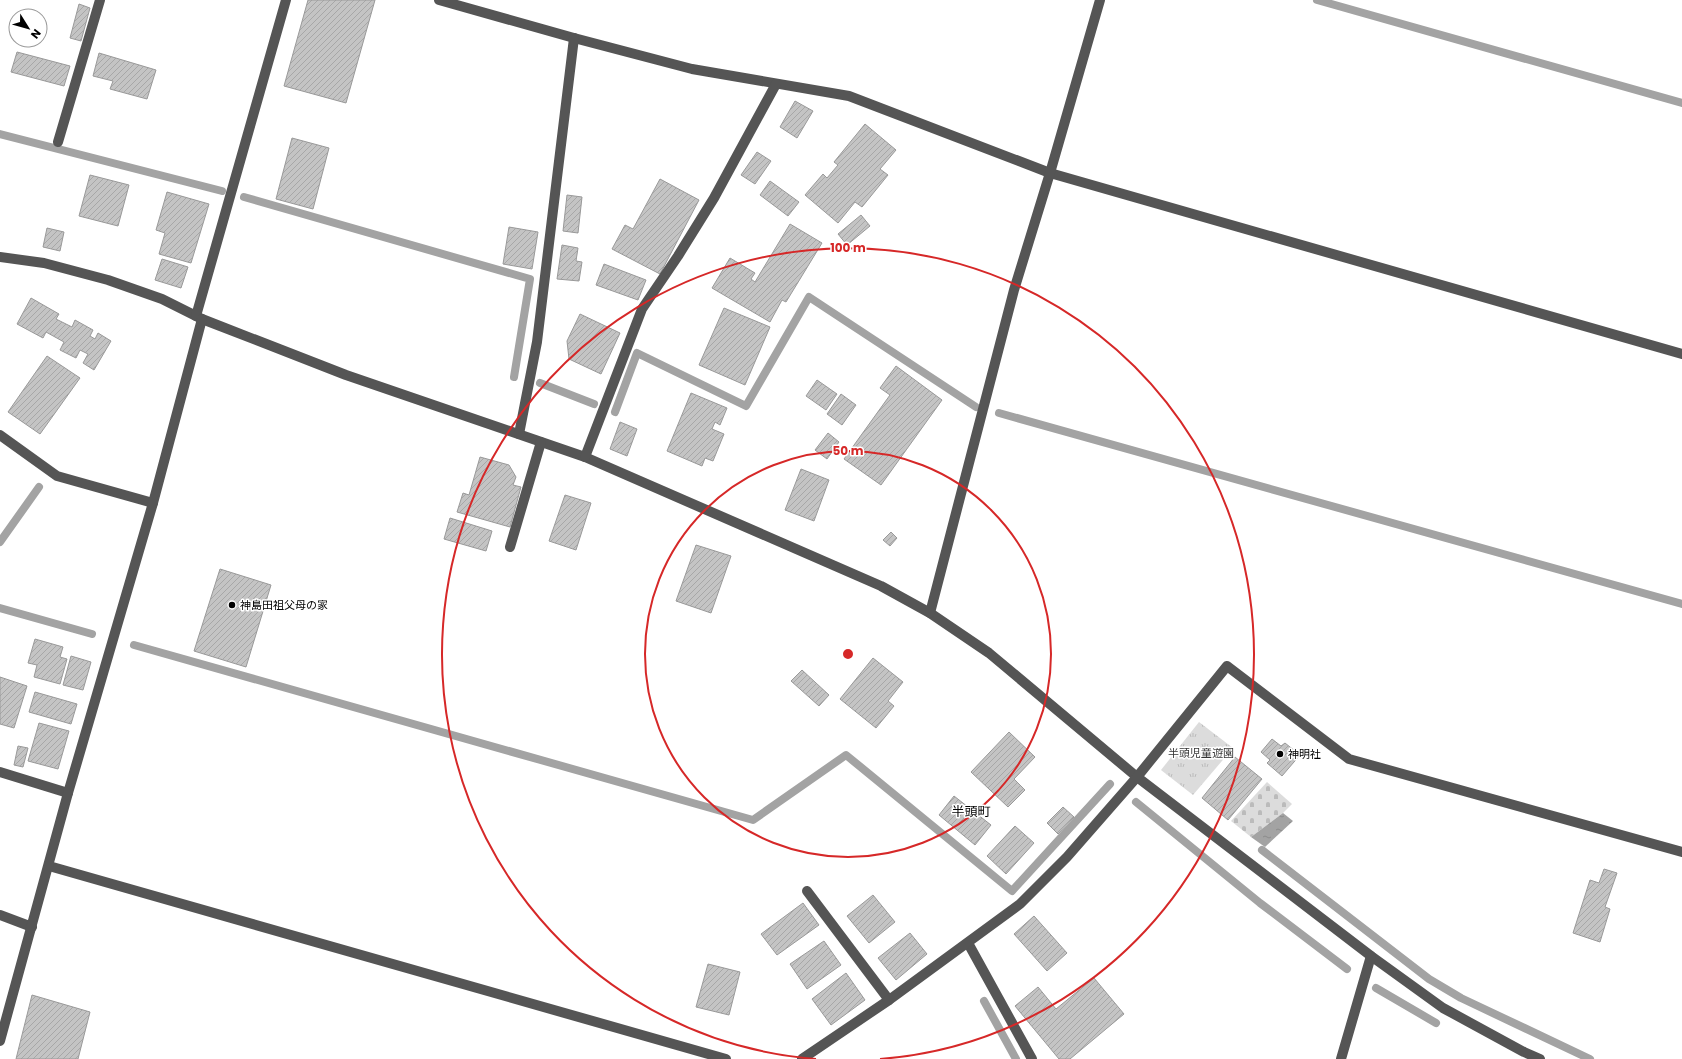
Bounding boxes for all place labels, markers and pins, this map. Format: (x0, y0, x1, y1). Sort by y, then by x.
place label: 神島田祖父母の家 (240, 597, 328, 613)
marker: 神島田祖父母の家 (227, 600, 237, 610)
centre of rings (841, 647, 855, 661)
place label: 神明社 (1288, 746, 1321, 762)
marker: 神明社 (1275, 749, 1285, 759)

